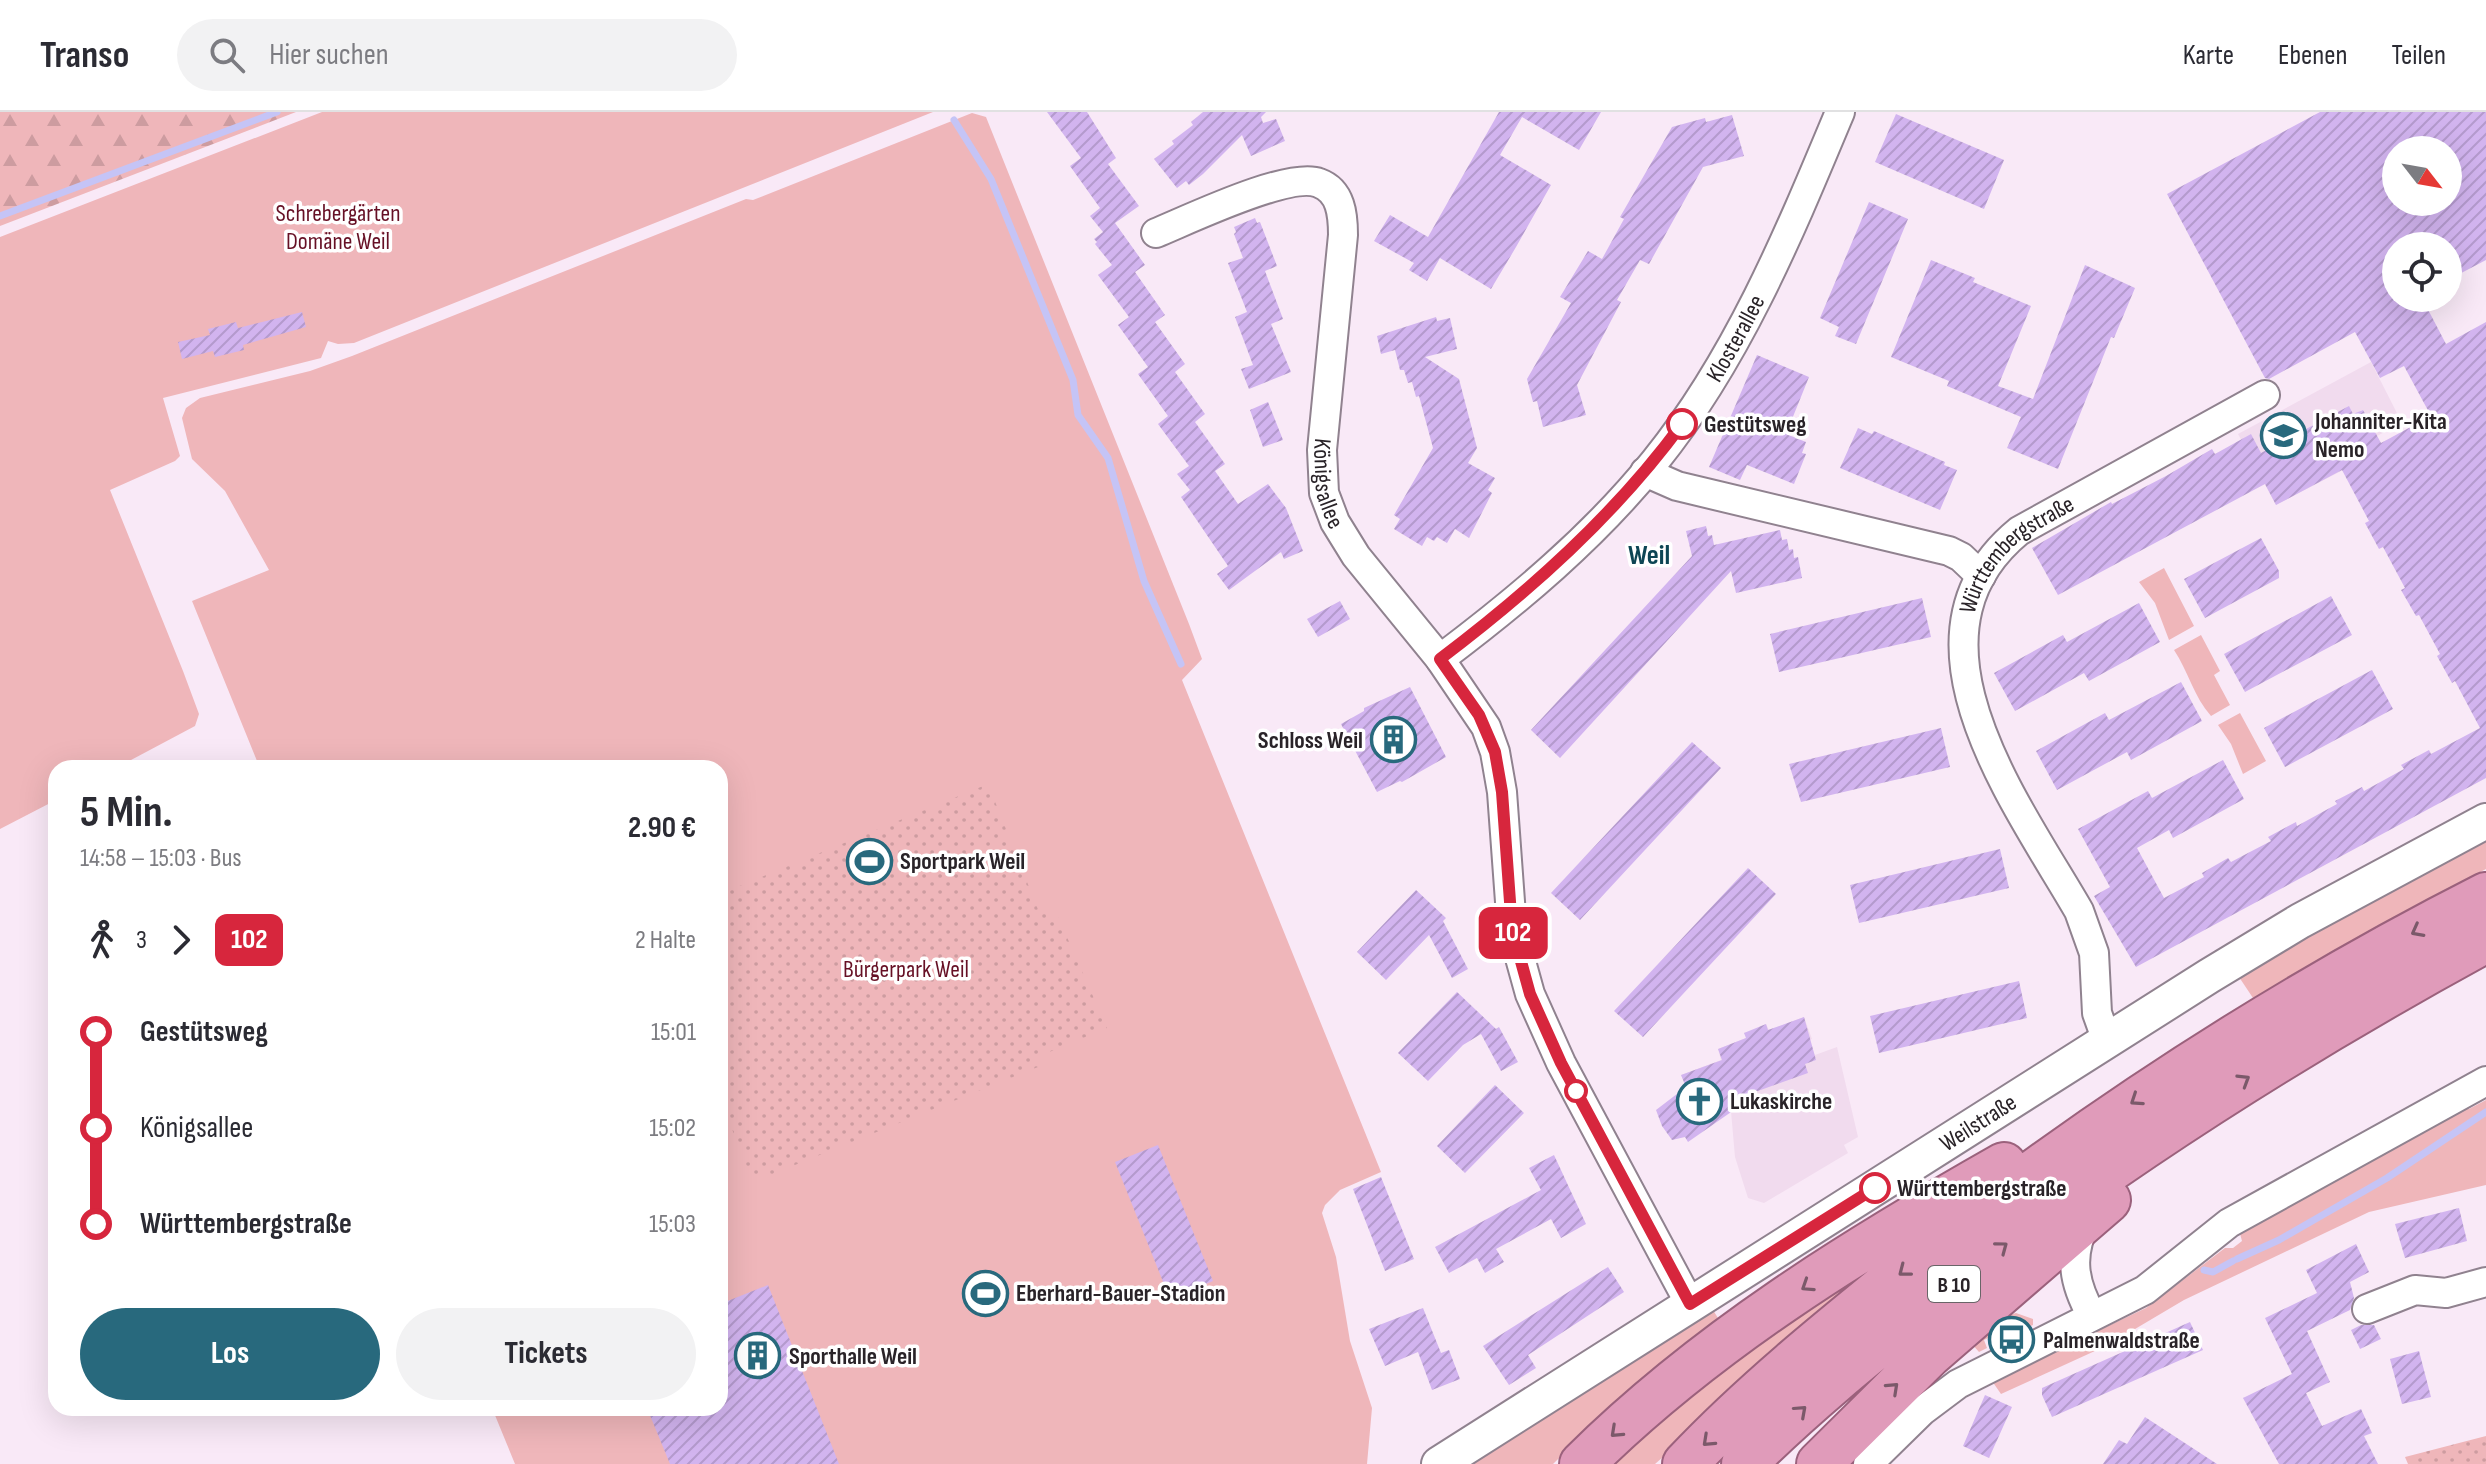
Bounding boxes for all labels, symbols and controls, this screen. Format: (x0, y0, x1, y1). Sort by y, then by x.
search box (177, 19, 737, 91)
text: Transo (40, 33, 129, 78)
icon: search (205, 33, 249, 77)
text: Hier suchen (269, 37, 389, 73)
text: Karte (2183, 39, 2234, 72)
text: Ebenen (2278, 39, 2348, 72)
text: Teilen (2392, 39, 2446, 72)
north arrow (2382, 136, 2462, 216)
map controls (2382, 136, 2462, 312)
park label: Schrebergärten Domäne Weil (276, 199, 400, 256)
button: locate (2382, 232, 2462, 312)
street label: Klosterallee (1700, 290, 1771, 387)
place label: Johanniter-Kita Nemo (2314, 407, 2447, 464)
marker: Gestütsweg (1667, 409, 1697, 439)
place label: Gestütsweg (1704, 410, 1806, 439)
school or university icon: Johanniter-Kita Nemo (2260, 411, 2308, 459)
street label: Königsallee (1307, 437, 1350, 534)
street label: Württembergstraße (1953, 490, 2079, 616)
district label: Weil (1628, 539, 1670, 572)
building icon: Schloss Weil (1370, 716, 1418, 764)
place label: Schloss Weil (1258, 726, 1363, 755)
text: 5 Min. (80, 786, 173, 839)
text: 2.90 € (628, 810, 696, 846)
sports icon: Sportpark Weil (845, 837, 893, 885)
text: 14:58 – 15:03 · Bus (80, 843, 242, 874)
place label: Sportpark Weil (900, 847, 1025, 876)
line badge: 102 (1467, 907, 1559, 959)
text: 102 (1495, 916, 1531, 949)
icon: walk (80, 918, 124, 962)
icon: forward (159, 918, 203, 962)
one-way arrow (2411, 921, 2426, 937)
text: 102 (231, 923, 267, 956)
text: 3 (136, 925, 147, 956)
text: 2 Halte (635, 925, 696, 956)
park label: Bürgerpark Weil (843, 955, 969, 984)
text: Gestütsweg (140, 1014, 268, 1050)
text: 15:01 (651, 1017, 696, 1048)
one-way arrow (2235, 1074, 2250, 1089)
church icon: Lukaskirche (1675, 1077, 1723, 1125)
unlabelled marker (1565, 1080, 1587, 1102)
place label: Lukaskirche (1730, 1087, 1832, 1116)
street label: Weilstraße (1934, 1088, 2022, 1158)
one-way arrow (2131, 1090, 2145, 1105)
text: Königsallee (140, 1110, 253, 1146)
text: 15:02 (649, 1113, 696, 1144)
marker: Württembergstraße (1860, 1173, 1890, 1203)
place label: Württembergstraße (1897, 1174, 2067, 1203)
text: Württembergstraße (140, 1206, 352, 1242)
text: 15:03 (649, 1209, 696, 1240)
one-way arrow (1993, 1242, 2008, 1256)
one-way arrow (1898, 1261, 1913, 1275)
road number: B 10 (1928, 1266, 1980, 1302)
sports icon: Eberhard-Bauer-Stadion (961, 1269, 1009, 1317)
one-way arrow (1801, 1276, 1815, 1291)
place label: Eberhard-Bauer-Stadion (1016, 1279, 1225, 1308)
button: Los (80, 1308, 380, 1400)
button: Tickets (396, 1308, 696, 1400)
bus stop icon: Palmenwaldstraße (1988, 1316, 2036, 1364)
place label: Palmenwaldstraße (2043, 1326, 2200, 1355)
building icon: Sporthalle Weil (734, 1332, 782, 1380)
place label: Sporthalle Weil (789, 1342, 917, 1371)
one-way arrow (1884, 1383, 1898, 1398)
one-way arrow (1791, 1406, 1806, 1421)
one-way arrow (1611, 1422, 1625, 1437)
one-way arrow (1703, 1432, 1717, 1447)

